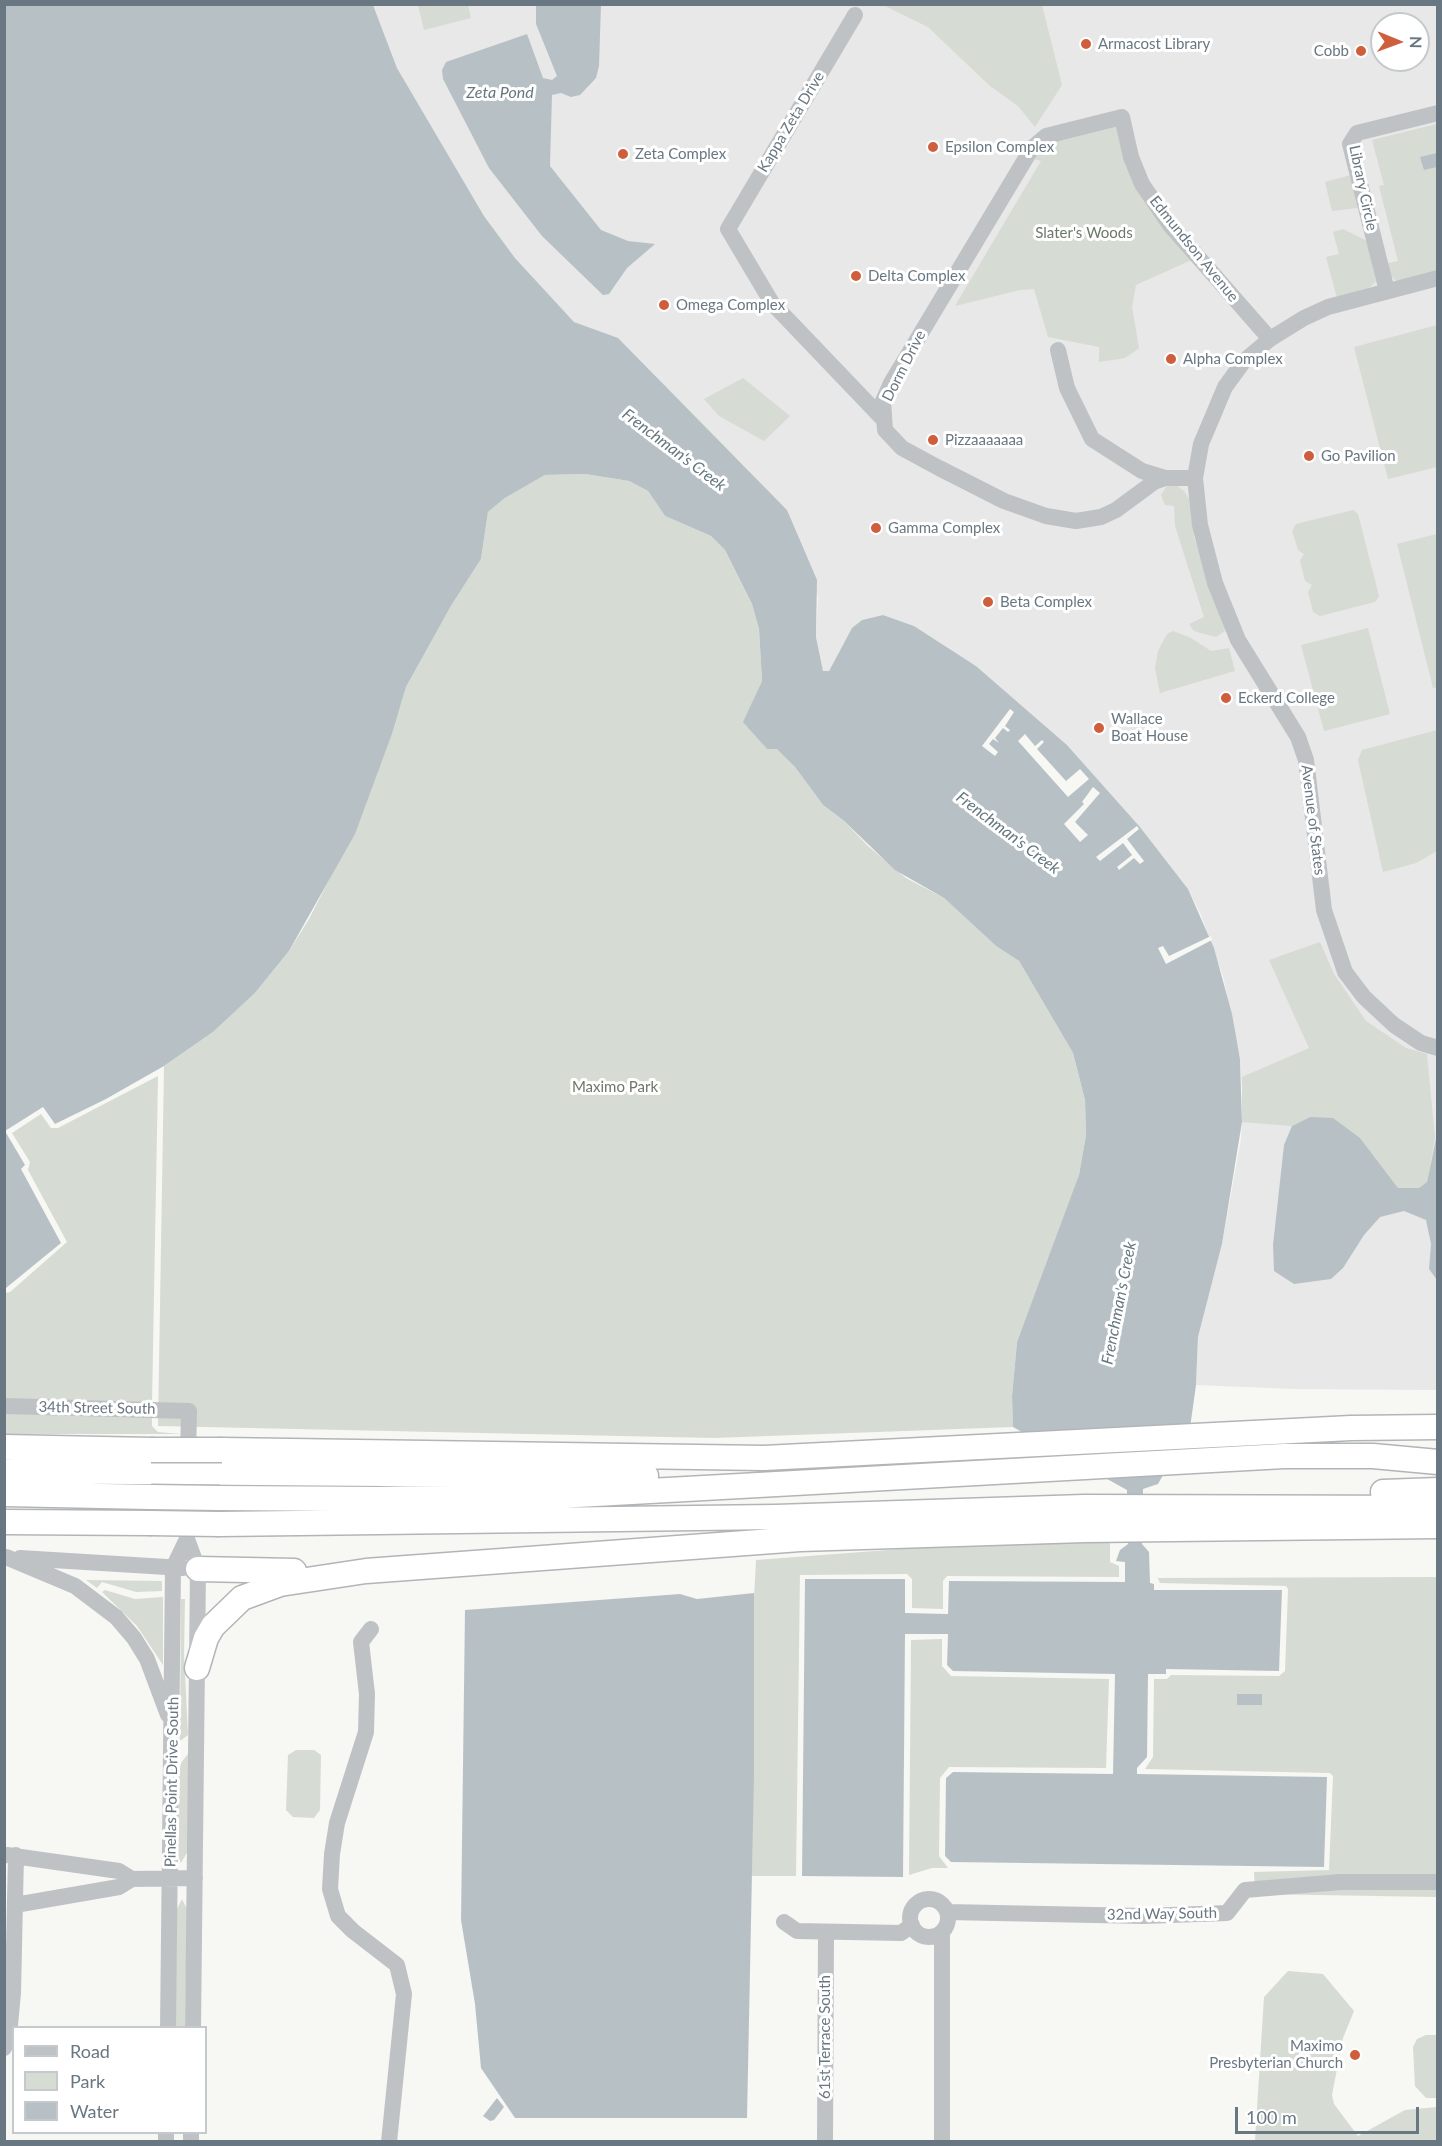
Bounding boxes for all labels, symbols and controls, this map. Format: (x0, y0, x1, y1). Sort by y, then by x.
north arrow (1370, 12, 1430, 72)
place label: Armacost Library (1098, 35, 1210, 53)
text: N (1407, 36, 1426, 49)
marker: Armacost Library (1079, 37, 1093, 51)
place label: Cobb (1314, 42, 1349, 60)
marker: Cobb (1354, 44, 1368, 58)
street label: Kappa Zeta Drive (754, 68, 828, 176)
water label: Zeta Pond (466, 83, 534, 103)
place label: Epsilon Complex (945, 138, 1054, 156)
marker: Epsilon Complex (926, 140, 940, 154)
street label: Library Circle (1345, 144, 1381, 232)
place label: Zeta Complex (635, 145, 726, 163)
marker: Zeta Complex (616, 147, 630, 161)
street label: Edmundson Avenue (1146, 192, 1242, 306)
park label: Slater's Woods (1035, 224, 1133, 242)
place label: Delta Complex (868, 267, 965, 285)
marker: Delta Complex (849, 269, 863, 283)
place label: Omega Complex (676, 296, 785, 314)
marker: Omega Complex (657, 298, 671, 312)
street label: Dorm Drive (878, 328, 930, 404)
place label: Alpha Complex (1183, 350, 1283, 368)
marker: Alpha Complex (1164, 352, 1178, 366)
water label: Frenchman's Creek (618, 405, 730, 495)
place label: Pizzaaaaaaa (945, 431, 1023, 449)
marker: Pizzaaaaaaa (926, 433, 940, 447)
place label: Go Pavilion (1321, 447, 1396, 465)
marker: Go Pavilion (1302, 449, 1316, 463)
place label: Gamma Complex (888, 519, 1000, 537)
marker: Gamma Complex (869, 521, 883, 535)
place label: Beta Complex (1000, 593, 1092, 611)
marker: Beta Complex (981, 595, 995, 609)
place label: Eckerd College (1238, 689, 1335, 707)
marker: Eckerd College (1219, 691, 1233, 705)
place label: Wallace Boat House (1111, 710, 1188, 745)
marker: Wallace Boat House (1092, 721, 1106, 735)
street label: Avenue of States (1297, 764, 1329, 876)
water label: Frenchman's Creek (952, 788, 1064, 878)
park label: Maximo Park (572, 1078, 658, 1096)
water label: Frenchman's Creek (1098, 1240, 1140, 1366)
street label: 34th Street South (38, 1398, 156, 1418)
street label: Pinellas Point Drive South (162, 1697, 182, 1867)
street label: 32nd Way South (1107, 1904, 1217, 1924)
street label: 61st Terrace South (816, 1975, 834, 2099)
legend (12, 2026, 207, 2134)
place label: Maximo Presbyterian Church (1209, 2037, 1343, 2072)
text: Road (70, 2040, 110, 2062)
marker: Maximo Presbyterian Church (1348, 2048, 1362, 2062)
text: Park (70, 2070, 105, 2092)
scale bar (1238, 2095, 1422, 2133)
text: Water (70, 2100, 119, 2122)
text: 100 m (1246, 2106, 1297, 2128)

